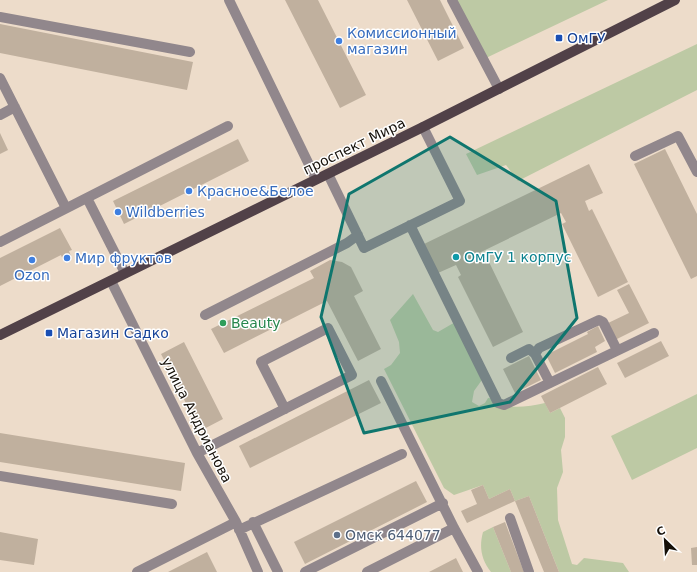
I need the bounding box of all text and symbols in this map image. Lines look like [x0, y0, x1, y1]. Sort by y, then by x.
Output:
place label: Комиссионный магазин [347, 25, 457, 57]
place label: ОмГУ [567, 30, 606, 46]
marker: ОмГУ [554, 33, 564, 43]
marker: Комиссионный магазин [334, 36, 344, 46]
street label: проспект Мира [300, 114, 408, 178]
place label: Красное&Белое [197, 183, 314, 199]
marker: Красное&Белое [184, 186, 194, 196]
place label: Wildberries [126, 204, 205, 220]
marker: Wildberries [113, 207, 123, 217]
place label: ОмГУ 1 корпус [464, 249, 572, 265]
place label: Мир фруктов [75, 250, 172, 266]
marker: ОмГУ 1 корпус [451, 252, 461, 262]
marker: Мир фруктов [62, 253, 72, 263]
marker: Ozon [27, 255, 37, 265]
place label: Ozon [14, 267, 50, 283]
place label: Beauty [231, 315, 280, 331]
marker: Beauty [218, 318, 228, 328]
place label: Магазин Садко [57, 325, 169, 341]
marker: Магазин Садко [44, 328, 54, 338]
street label: улица Андрианова [158, 355, 236, 485]
north arrow [645, 520, 685, 560]
text: С [655, 524, 667, 539]
place label: Омск 644077 [345, 527, 441, 543]
marker: Омск 644077 [332, 530, 342, 540]

